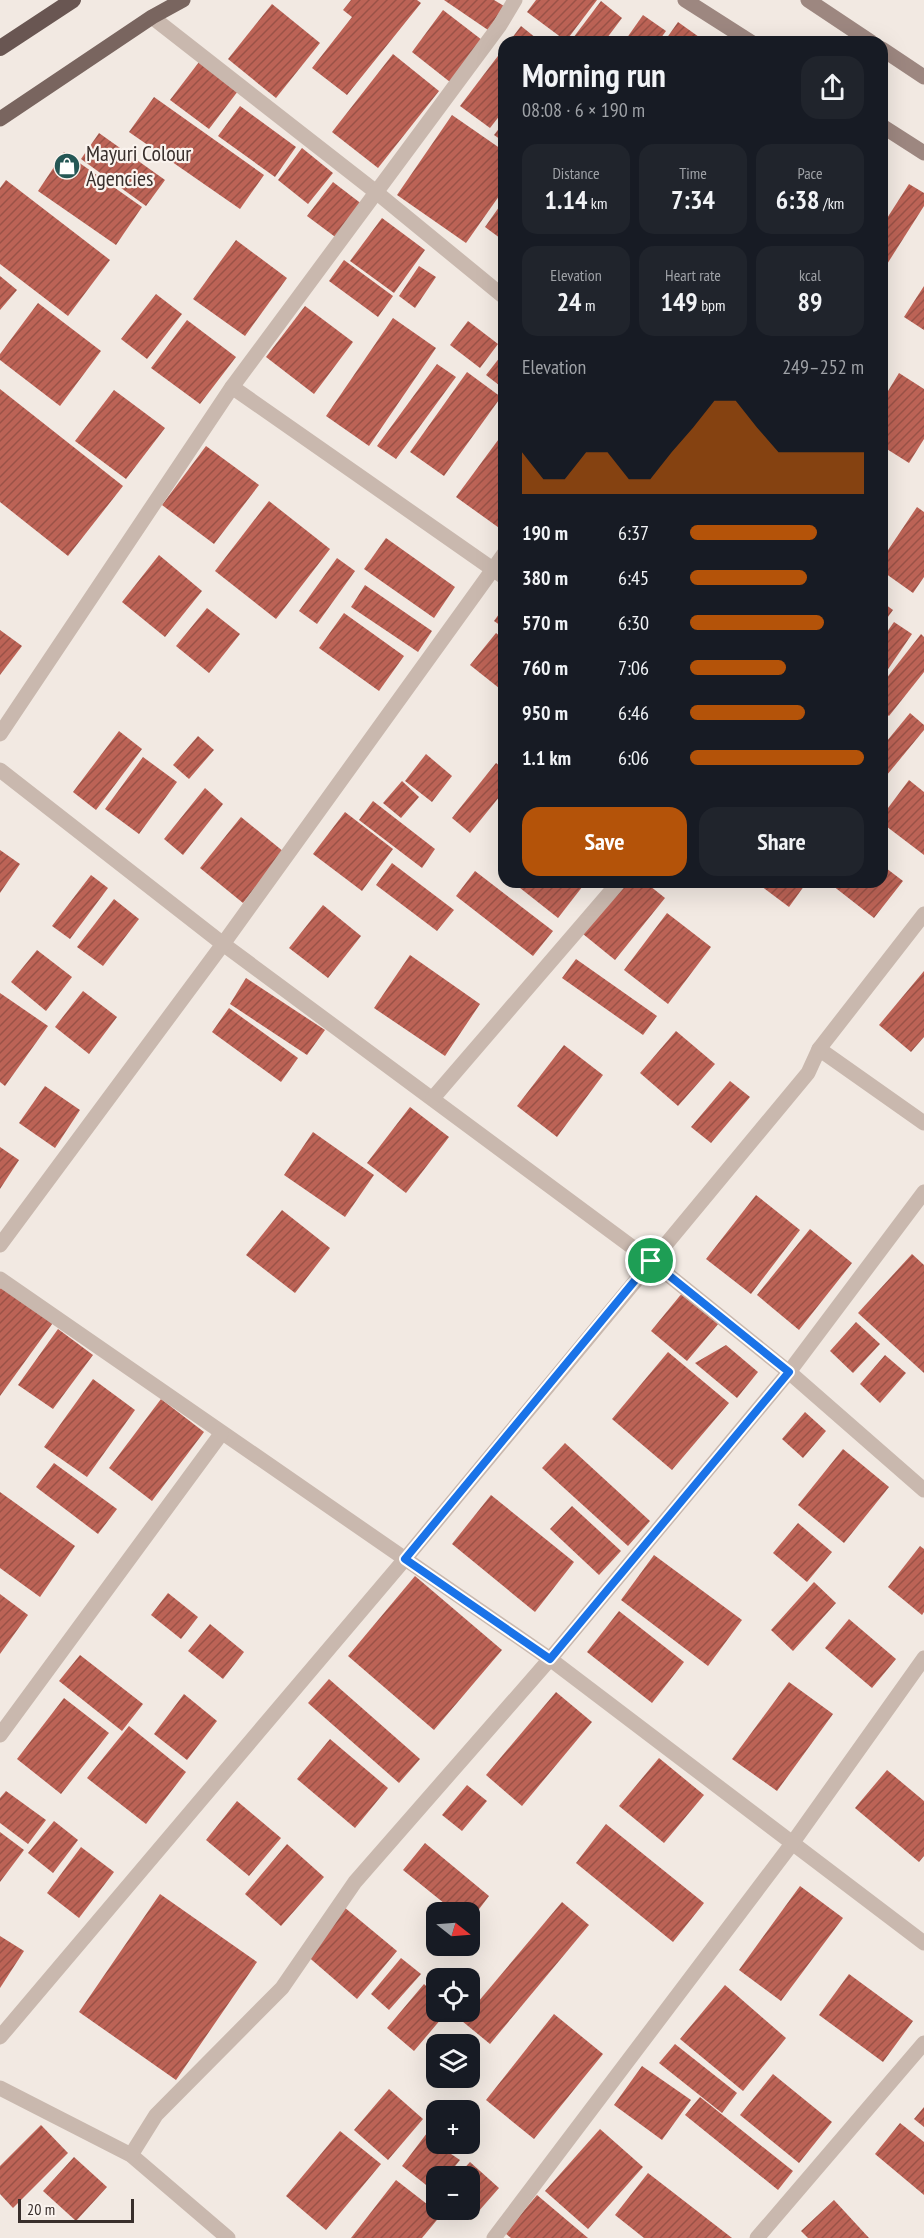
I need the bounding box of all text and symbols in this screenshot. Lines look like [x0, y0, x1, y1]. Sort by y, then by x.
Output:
text: Morning run [522, 53, 666, 96]
button: share [801, 56, 864, 119]
text: 08:08 · 6 × 190 m [522, 97, 645, 123]
place label: Mayuri Colour Agencies [86, 139, 191, 192]
shop icon: Mayuri Colour Agencies [52, 151, 82, 181]
text: Distance [552, 163, 600, 183]
text: Time [679, 163, 707, 183]
text: Pace [797, 163, 823, 183]
text: 1.14 [545, 183, 587, 216]
text: 7:34 [671, 183, 715, 216]
text: 6:38 [776, 183, 820, 216]
text: km [587, 193, 607, 213]
text: /km [820, 193, 844, 213]
text: Elevation [550, 265, 602, 285]
text: Heart rate [665, 265, 721, 285]
text: kcal [799, 265, 821, 285]
text: 24 [557, 285, 582, 318]
text: 149 [660, 285, 698, 318]
text: 89 [798, 285, 822, 318]
text: m [582, 295, 595, 315]
text: bpm [698, 295, 726, 315]
text: Elevation [522, 354, 586, 380]
text: 249–252 m [782, 354, 864, 380]
text: 190 m [522, 520, 568, 546]
text: 6:37 [618, 520, 649, 546]
text: 380 m [522, 565, 568, 591]
text: 6:45 [618, 565, 649, 591]
text: 570 m [522, 610, 568, 636]
text: 6:30 [618, 610, 649, 636]
text: 760 m [522, 655, 568, 681]
text: 7:06 [618, 655, 649, 681]
text: 950 m [522, 700, 568, 726]
text: 6:46 [618, 700, 649, 726]
text: 1.1 km [522, 745, 571, 771]
text: 6:06 [618, 745, 649, 771]
button: Save [522, 807, 687, 876]
button: Share [699, 807, 864, 876]
pin [625, 1235, 676, 1286]
icon: arrive [634, 1244, 667, 1277]
north arrow [426, 1902, 480, 1956]
map controls [426, 1902, 480, 2220]
button: locate [426, 1968, 480, 2022]
button: layers [426, 2034, 480, 2088]
button: + [426, 2100, 480, 2154]
button: − [426, 2166, 480, 2220]
scale bar [18, 2196, 134, 2224]
text: 20 m [27, 2199, 55, 2219]

